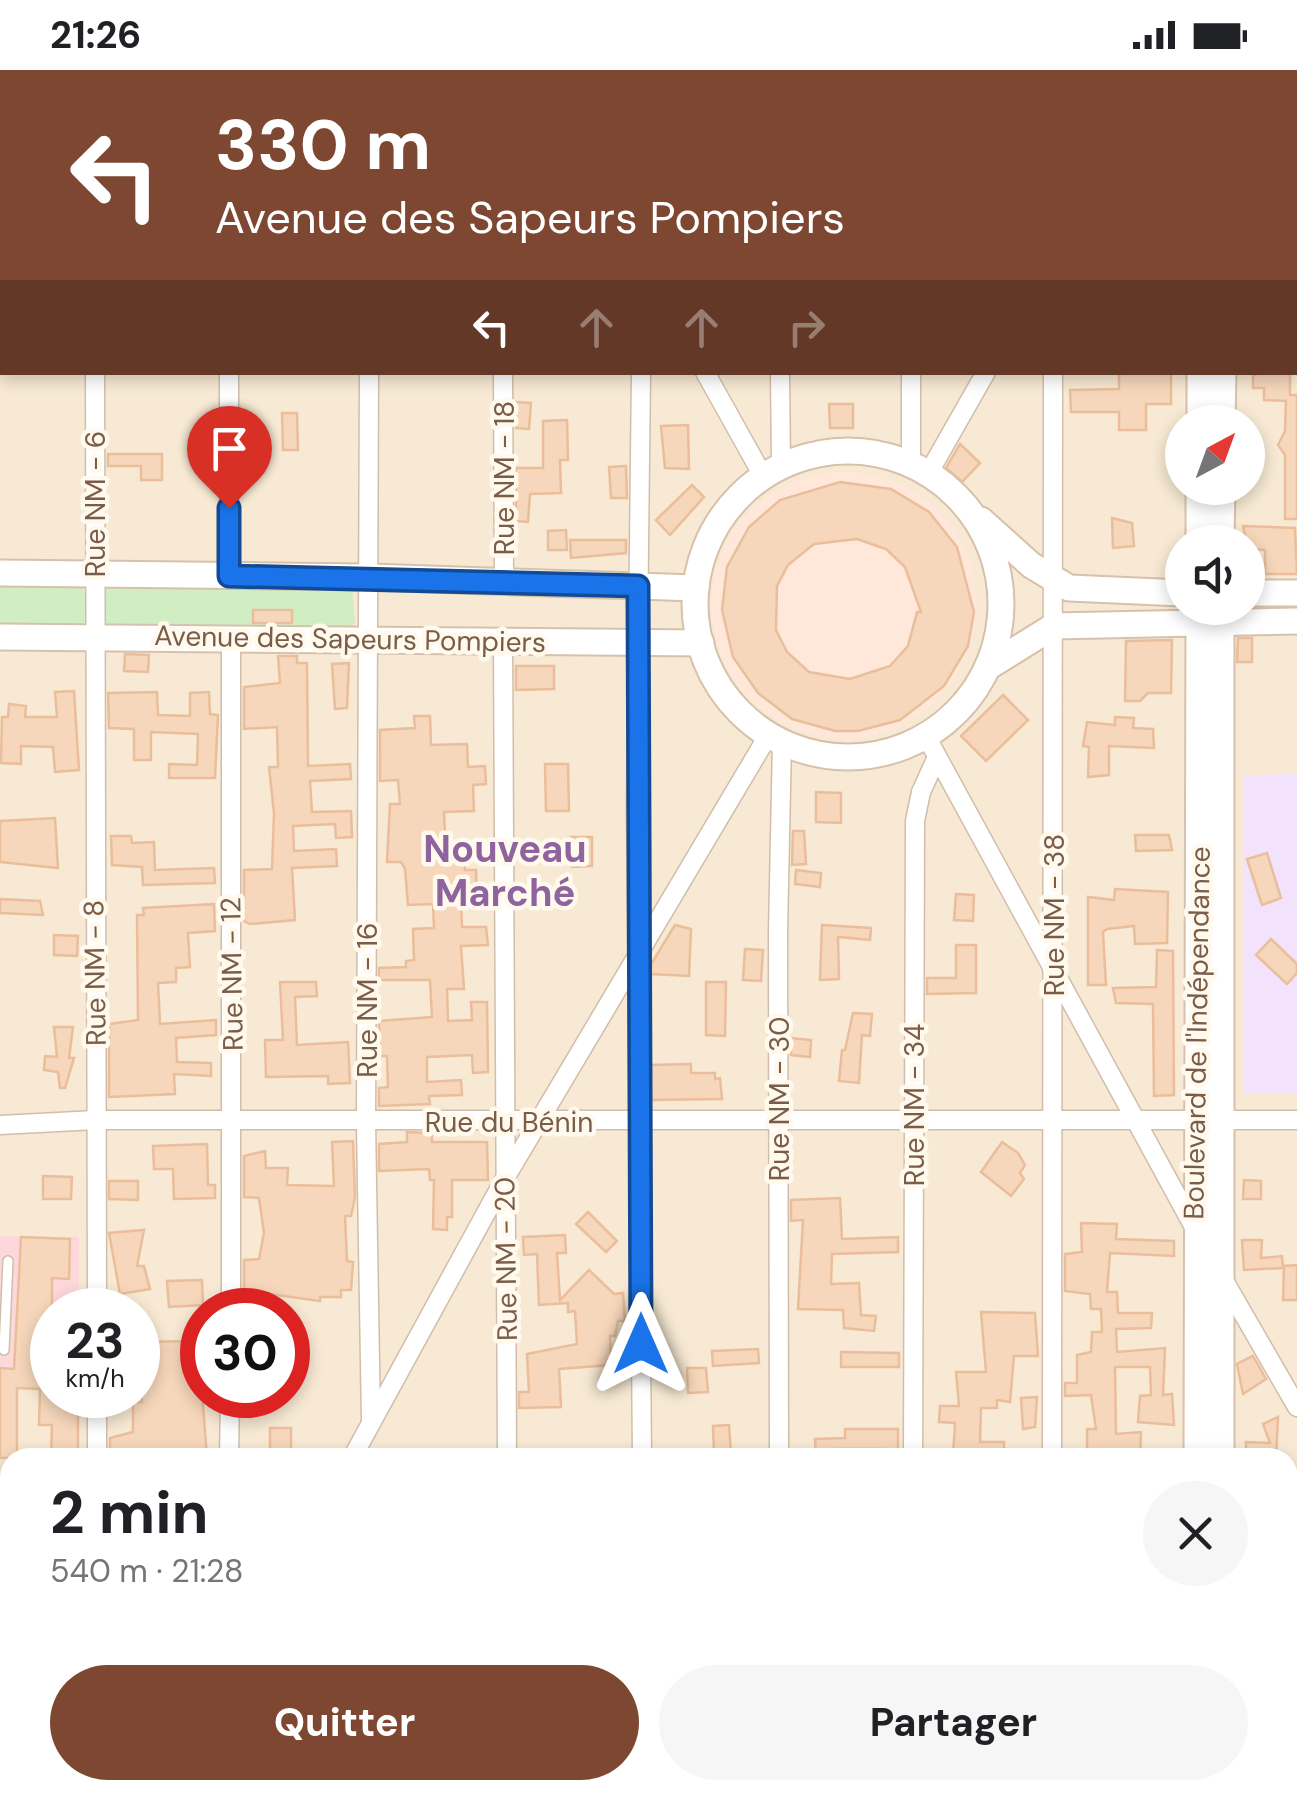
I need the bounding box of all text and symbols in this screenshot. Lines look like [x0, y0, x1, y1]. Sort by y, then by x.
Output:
text: 21:26 [50, 10, 141, 60]
text: 330 m [215, 100, 431, 191]
icon: left [50, 110, 180, 240]
text: Avenue des Sapeurs Pompiers [215, 188, 845, 247]
icon: left [464, 300, 519, 355]
icon: ahead [569, 300, 624, 355]
icon: ahead [674, 300, 729, 355]
icon: right [779, 300, 834, 355]
street label: Rue NM - 18 [486, 401, 523, 555]
north arrow [1165, 405, 1265, 505]
map controls [1165, 405, 1265, 625]
pin [187, 406, 272, 509]
icon: arrive [202, 421, 257, 476]
street label: Rue NM - 6 [77, 431, 114, 577]
button: sound [1165, 525, 1265, 625]
street label: Avenue des Sapeurs Pompiers [154, 617, 546, 661]
district label: Nouveau Marché [423, 824, 587, 918]
street label: Rue NM - 38 [1036, 834, 1073, 996]
street label: Boulevard de l'Indépendance [1175, 846, 1219, 1220]
street label: Rue NM - 12 [212, 897, 252, 1051]
street label: Rue NM - 8 [75, 900, 115, 1046]
street label: Rue NM - 16 [349, 922, 386, 1078]
street label: Rue NM - 30 [761, 1017, 798, 1181]
street label: Rue NM - 34 [896, 1024, 933, 1186]
street label: Rue du Bénin [425, 1104, 593, 1141]
street label: Rue NM - 20 [486, 1177, 526, 1341]
speed limit sign: 30 [180, 1288, 310, 1418]
position arrow [589, 1292, 693, 1396]
text: 23 [66, 1308, 125, 1374]
text: km/h [65, 1362, 125, 1395]
text: 2 min [50, 1473, 209, 1552]
button: close [1143, 1481, 1248, 1586]
text: 540 m · 21:28 [50, 1550, 243, 1592]
button: Quitter [50, 1665, 639, 1780]
button: Partager [659, 1665, 1248, 1780]

